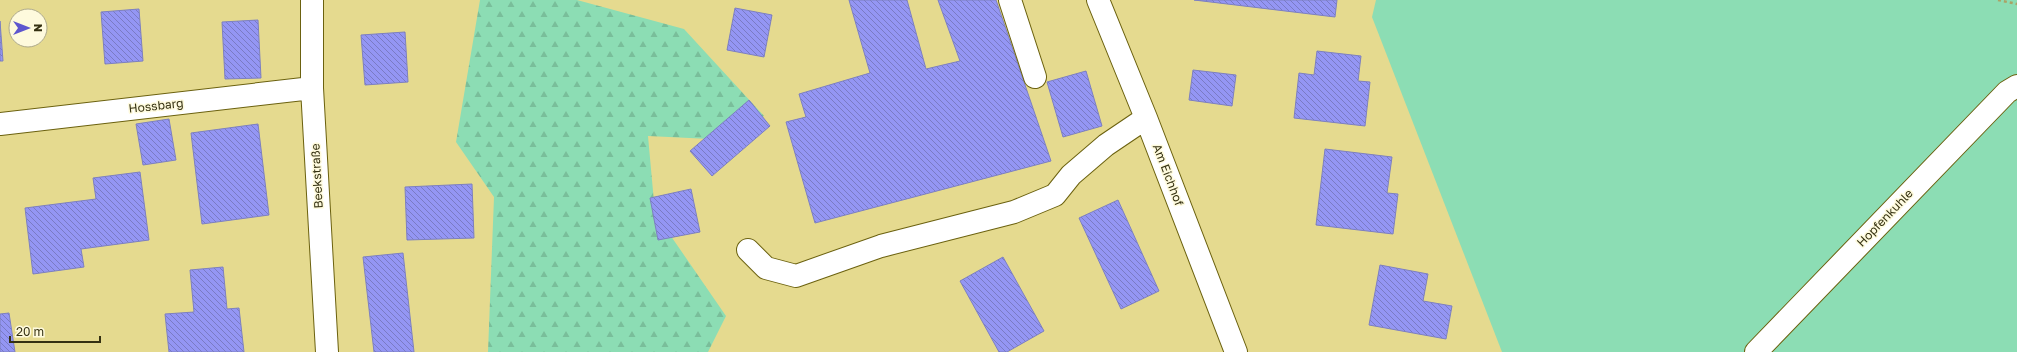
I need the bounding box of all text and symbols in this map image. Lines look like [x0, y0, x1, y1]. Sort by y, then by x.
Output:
north arrow [8, 8, 48, 48]
text: N [32, 24, 45, 32]
street label: Hossbarg [128, 95, 184, 116]
street label: Am Eichhof [1150, 142, 1187, 208]
street label: Beekstraße [307, 143, 326, 209]
street label: Hopfenkuhle [1853, 186, 1916, 250]
scale bar [10, 318, 100, 344]
text: 20 m [16, 324, 44, 339]

